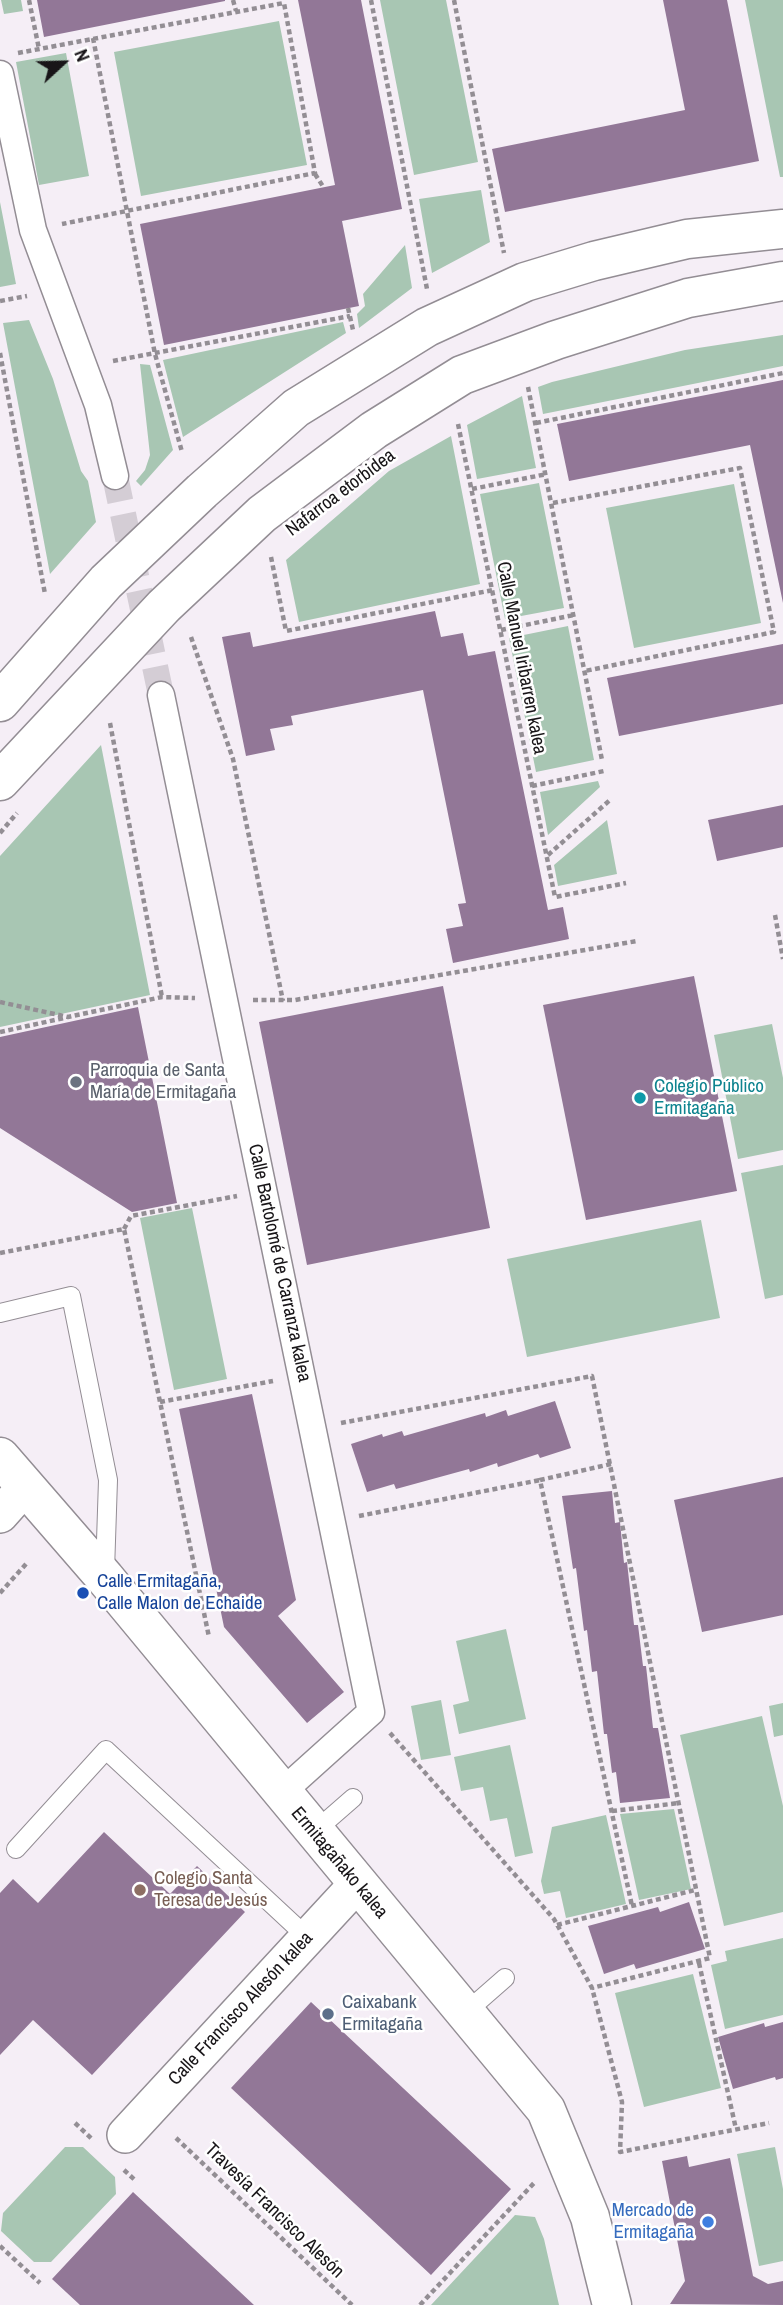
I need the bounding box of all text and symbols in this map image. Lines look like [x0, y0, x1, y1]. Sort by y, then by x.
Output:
north arrow [28, 28, 98, 98]
text: N [68, 45, 97, 65]
street label: Nafarroa etorbidea [282, 445, 400, 541]
street label: Calle Manuel Iribarren kalea [491, 560, 551, 756]
place label: Parroquia de Santa María de Ermitagaña [90, 1060, 236, 1104]
marker: Parroquia de Santa María de Ermitagaña [68, 1074, 84, 1090]
place label: Colegio Público Ermitagaña [654, 1076, 764, 1120]
marker: Colegio Público Ermitagaña [632, 1090, 648, 1106]
street label: Calle Bartolomé de Carranza kalea [243, 1142, 315, 1384]
place label: Calle Ermitagaña, Calle Malon de Echaide [97, 1571, 262, 1615]
marker: Calle Ermitagaña, Calle Malon de Echaide [75, 1585, 91, 1601]
street label: Ermitagañako kalea [286, 1803, 392, 1923]
place label: Colegio Santa Teresa de Jesús [154, 1868, 267, 1912]
marker: Colegio Santa Teresa de Jesús [132, 1882, 148, 1898]
street label: Calle Francisco Alesón kalea [164, 1927, 318, 2091]
place label: Caixabank Ermitagaña [342, 1992, 423, 2036]
marker: Caixabank Ermitagaña [320, 2006, 336, 2022]
street label: Travesía Francisco Alesón [200, 2139, 348, 2283]
place label: Mercado de Ermitagaña [612, 2200, 694, 2244]
marker: Mercado de Ermitagaña [700, 2214, 716, 2230]

